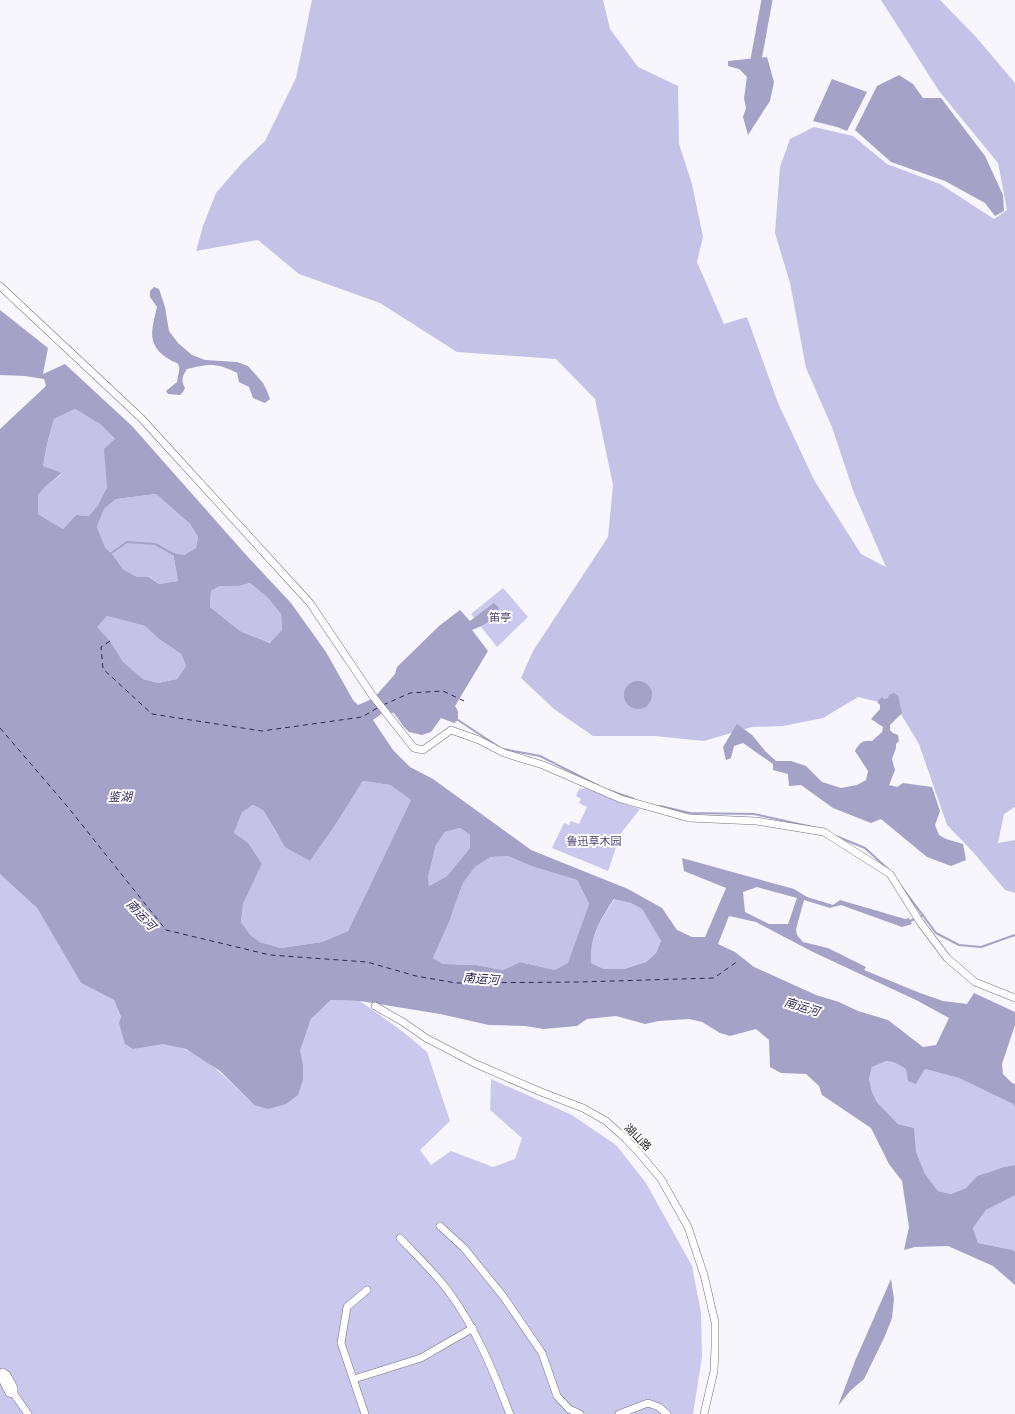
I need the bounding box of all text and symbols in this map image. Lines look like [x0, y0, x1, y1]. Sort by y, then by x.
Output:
park label: 笛亭 [489, 610, 511, 624]
water label: 鉴湖 [108, 789, 134, 804]
park label: 鲁迅草木园 [567, 834, 622, 848]
water label: 南运河 [124, 896, 160, 934]
water label: 南运河 [462, 969, 502, 988]
water label: 南运河 [783, 994, 823, 1020]
street label: 湖山路 [621, 1120, 655, 1154]

